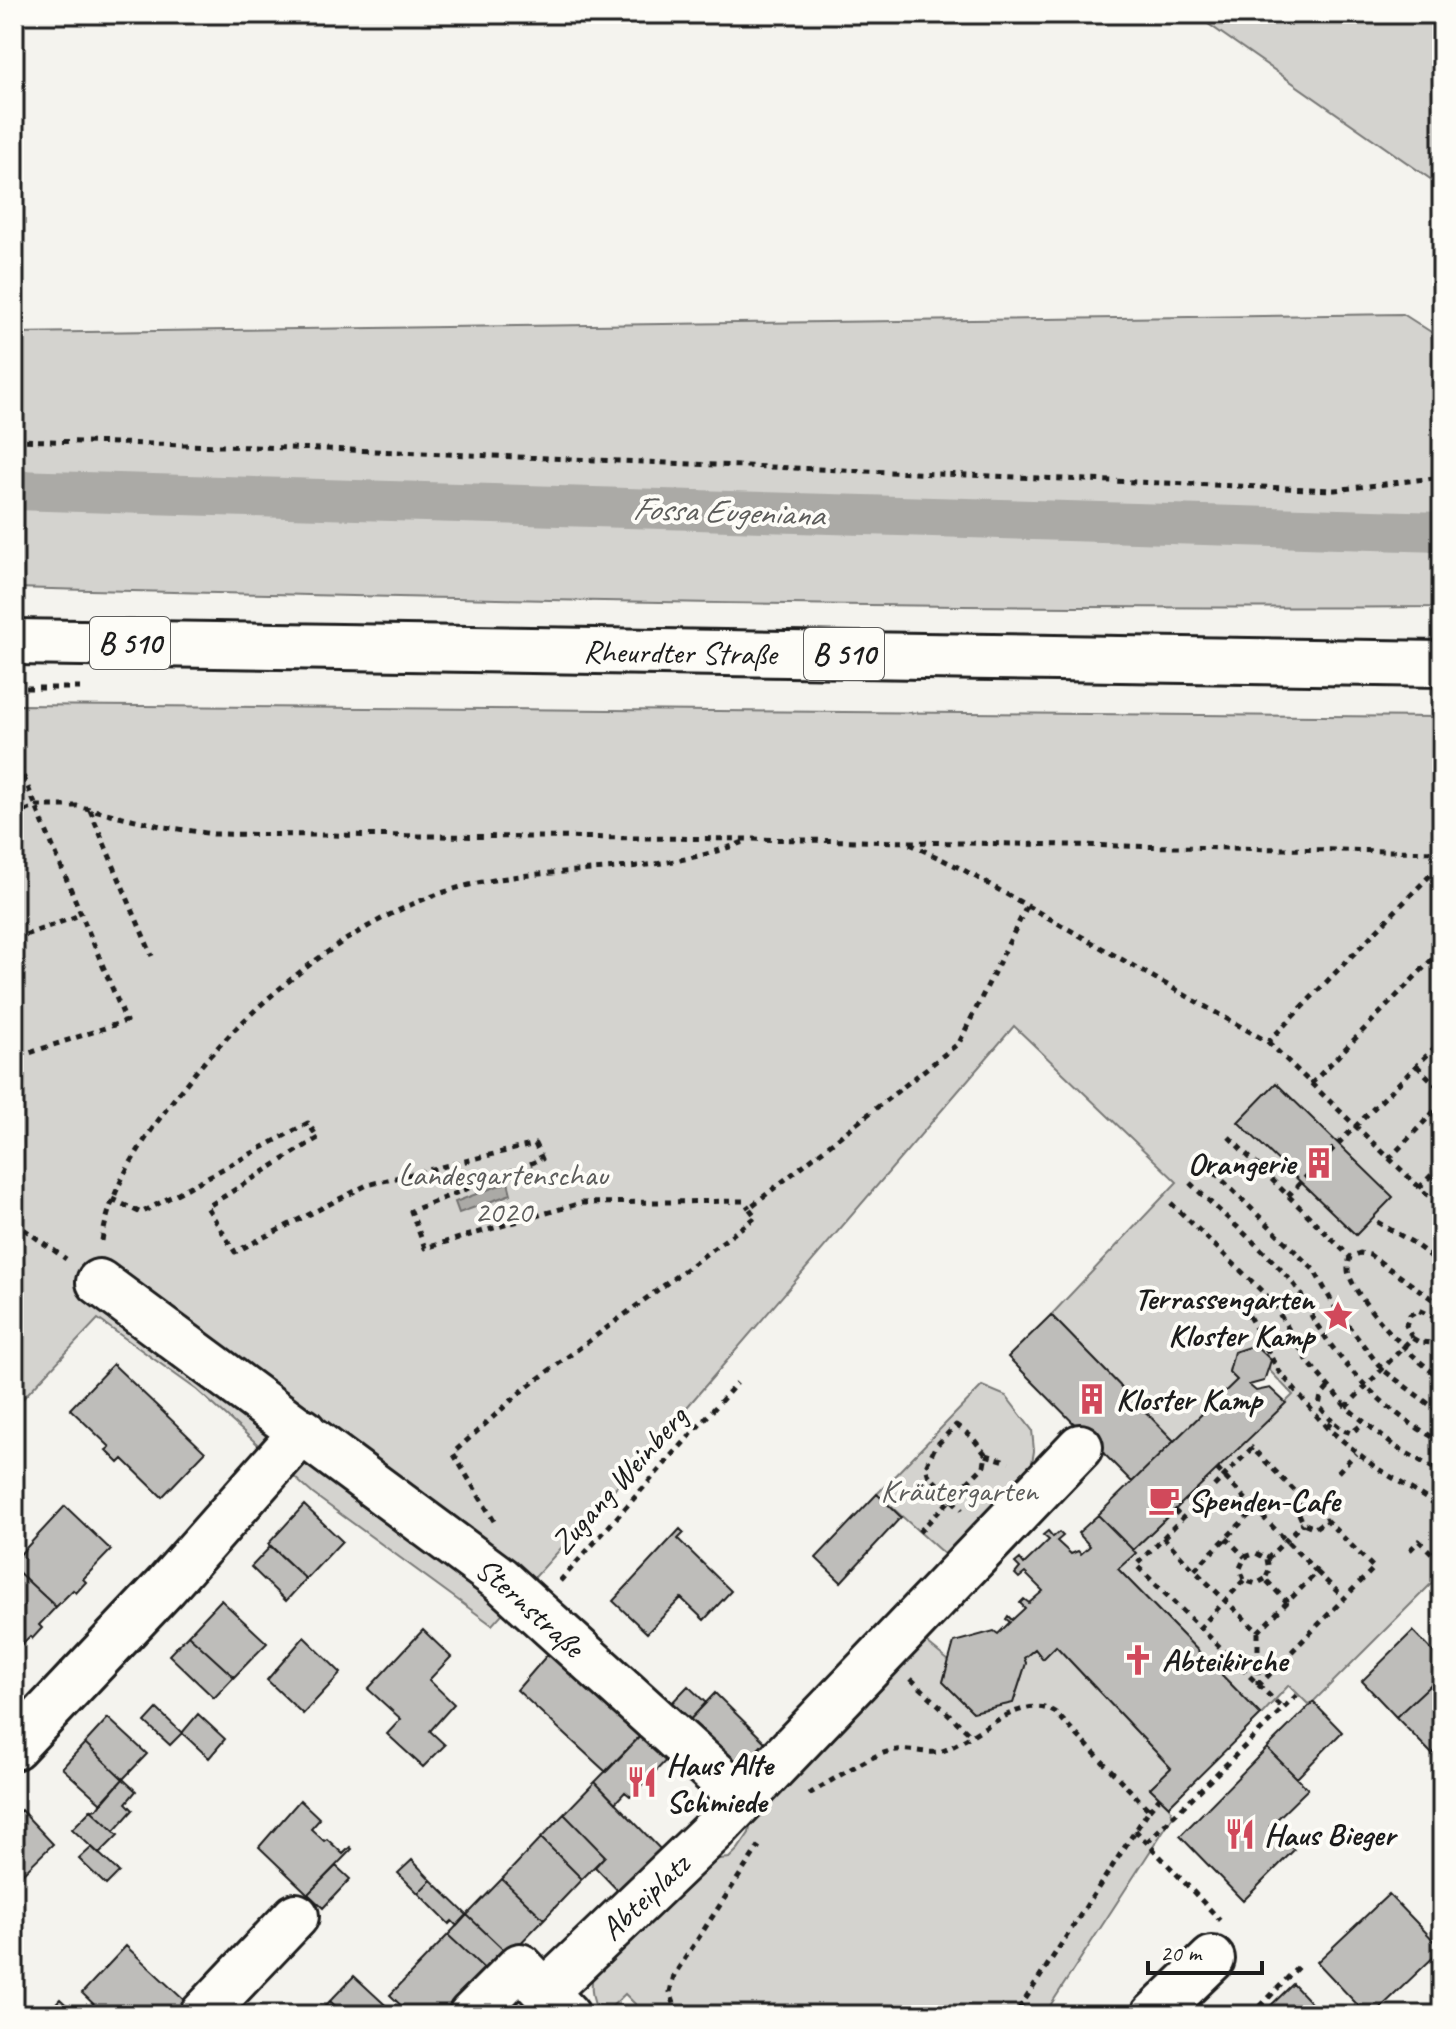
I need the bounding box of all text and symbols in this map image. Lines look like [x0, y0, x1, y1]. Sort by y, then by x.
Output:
water label: Fossa Eugeniana [632, 486, 827, 536]
road number: B 510 [90, 617, 170, 669]
road number: B 510 [804, 628, 884, 680]
street label: Rheurdter Straße [583, 630, 779, 674]
place label: Orangerie [1188, 1143, 1298, 1184]
building icon: Orangerie [1302, 1146, 1336, 1180]
park label: Landesgartenschau 2020 [398, 1154, 610, 1232]
place label: Terrassengarten Kloster Kamp [1134, 1278, 1317, 1356]
place icon: Terrassengarten Kloster Kamp [1321, 1299, 1355, 1333]
place label: Kloster Kamp [1116, 1379, 1265, 1420]
building icon: Kloster Kamp [1075, 1382, 1109, 1416]
street label: Zugang Weinberg [541, 1396, 698, 1563]
park label: Kräutergarten [880, 1470, 1039, 1511]
place label: Spenden-Cafe [1188, 1480, 1342, 1521]
cafe icon: Spenden-Cafe [1147, 1483, 1181, 1517]
street label: Sternstraße [468, 1548, 595, 1668]
place label: Abteikirche [1162, 1640, 1290, 1681]
church icon: Abteikirche [1121, 1643, 1155, 1677]
place label: Haus Alte Schmiede [666, 1744, 775, 1822]
restaurant icon: Haus Alte Schmiede [625, 1765, 659, 1799]
place label: Haus Bieger [1264, 1814, 1398, 1855]
restaurant icon: Haus Bieger [1223, 1817, 1257, 1851]
street label: Abteiplatz [591, 1843, 699, 1949]
scale bar [1148, 1925, 1262, 1975]
text: 20 m [1160, 1938, 1203, 1968]

